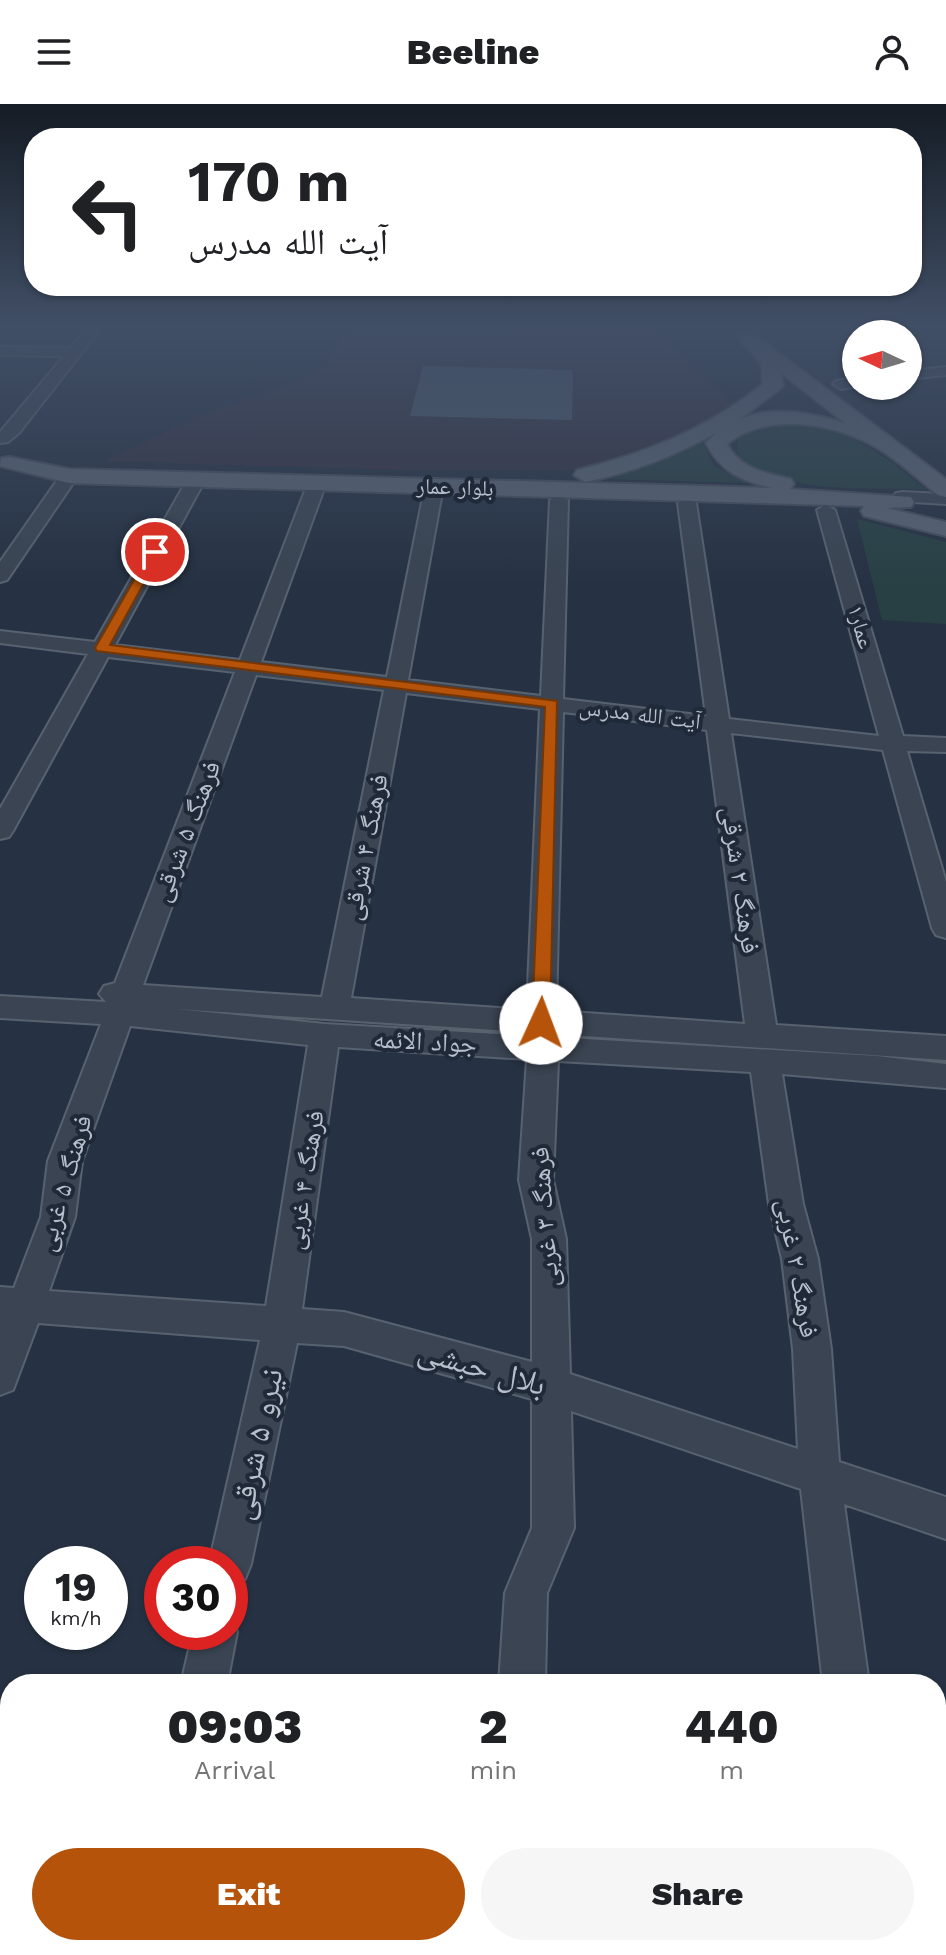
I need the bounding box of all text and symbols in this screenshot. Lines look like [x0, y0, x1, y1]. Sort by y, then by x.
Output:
icon: menu [32, 30, 76, 74]
icon: person [870, 30, 914, 74]
text: Beeline [407, 31, 539, 73]
text: 170 m [188, 149, 350, 215]
icon: left [56, 160, 160, 264]
text: آیت الله مدرس [188, 221, 388, 263]
north arrow [842, 320, 922, 400]
map controls [842, 320, 922, 400]
street label: بلوار عمار [415, 473, 494, 501]
pin [121, 518, 189, 586]
icon: arrive [133, 530, 177, 574]
street label: عمار۱ [843, 602, 879, 652]
street label: آیت الله مدرس [578, 694, 703, 735]
street label: فرهنگ ۵ شرقی [145, 756, 227, 906]
street label: فرهنگ ۴ شرقی [336, 771, 395, 923]
street label: فرهنگ ۲ شرقی [715, 805, 766, 956]
position arrow [499, 981, 583, 1065]
street label: جواد الائمه [372, 1023, 478, 1059]
street label: فرهنگ ۴ غربی [278, 1108, 331, 1252]
street label: فرهنگ ۵ غربی [30, 1111, 99, 1255]
street label: فرهنگ ۳ غربی [524, 1146, 565, 1288]
street label: فرهنگ ۲ غربی [770, 1196, 825, 1340]
street label: بلال حبشی [413, 1331, 550, 1404]
street label: نیرو ۵ شرقی [221, 1365, 292, 1523]
speed limit sign: 30 [144, 1546, 248, 1650]
text: 19 [55, 1564, 97, 1611]
text: km/h [50, 1606, 102, 1630]
text: 09:03 [167, 1698, 302, 1755]
text: 2 [479, 1698, 508, 1755]
text: 440 [684, 1698, 779, 1755]
text: Arrival [194, 1755, 275, 1785]
text: min [469, 1755, 517, 1785]
text: m [719, 1755, 744, 1785]
button: Exit [32, 1848, 465, 1940]
button: Share [481, 1848, 914, 1940]

